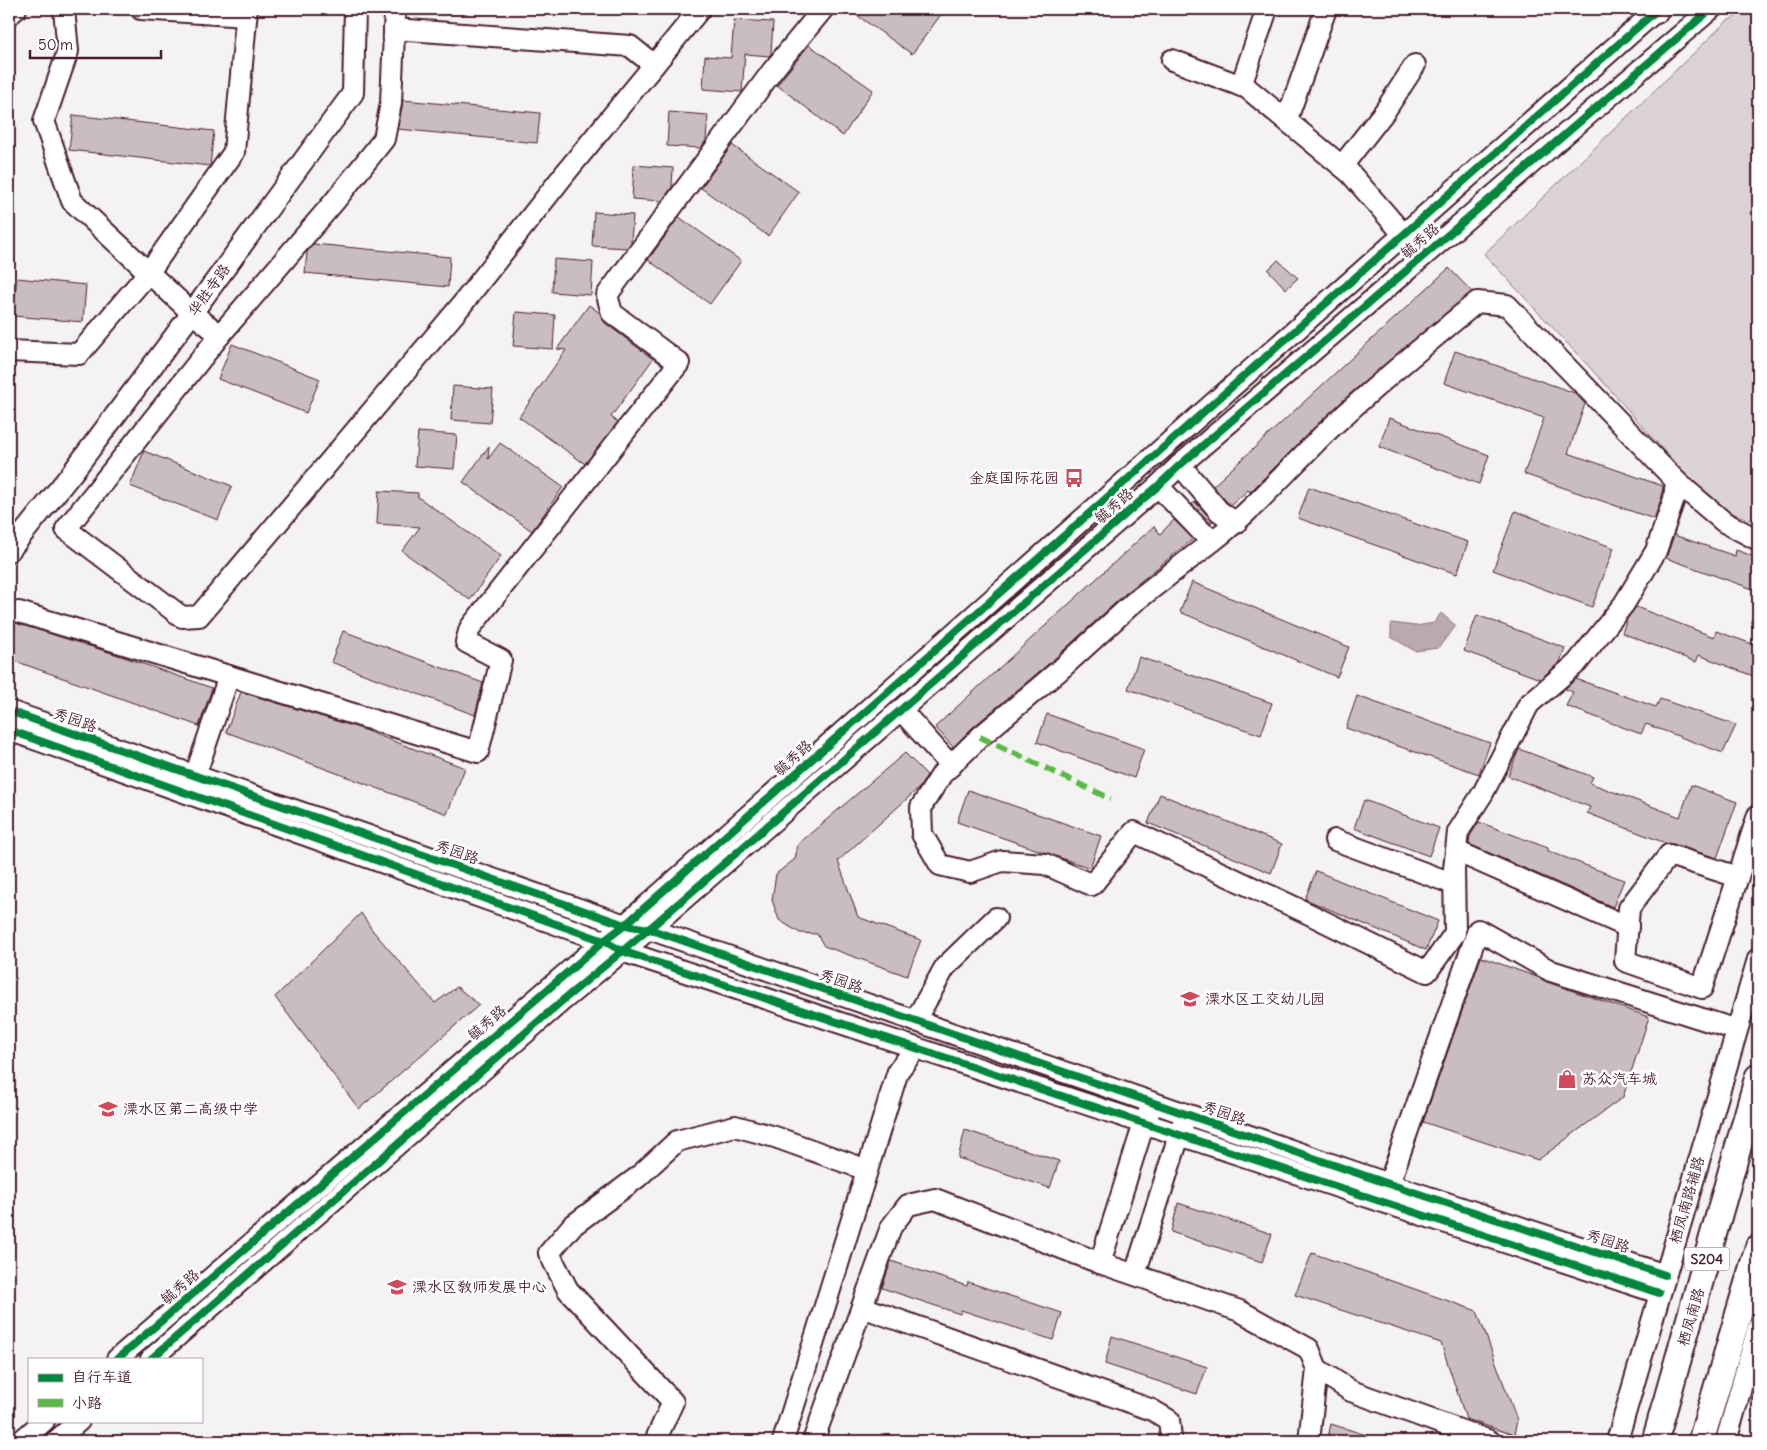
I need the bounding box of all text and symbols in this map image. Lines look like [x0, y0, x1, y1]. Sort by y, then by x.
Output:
scale bar [30, 28, 161, 60]
text: 50 m [38, 35, 73, 54]
street label: 毓秀路 [1396, 219, 1443, 263]
street label: 华胜寺路 [183, 260, 234, 320]
bus stop icon: 金庭国际花园 [1063, 467, 1085, 489]
place label: 金庭国际花园 [969, 468, 1059, 487]
street label: 毓秀路 [1090, 484, 1137, 528]
street label: 秀园路 [51, 703, 100, 736]
street label: 毓秀路 [770, 736, 816, 780]
street label: 秀园路 [433, 835, 482, 868]
street label: 秀园路 [817, 964, 866, 997]
school or university icon: 溧水区工交幼儿园 [1179, 988, 1201, 1010]
place label: 溧水区工交幼儿园 [1205, 989, 1325, 1008]
street label: 毓秀路 [463, 1001, 510, 1045]
shop icon: 苏众汽车城 [1556, 1068, 1578, 1090]
place label: 苏众汽车城 [1582, 1069, 1657, 1088]
street label: 秀园路 [1200, 1096, 1249, 1129]
school or university icon: 溧水区第二高级中学 [97, 1098, 119, 1120]
place label: 溧水区第二高级中学 [123, 1099, 258, 1118]
street label: 栖凤南路辅路 [1665, 1154, 1708, 1246]
street label: 秀园路 [1584, 1225, 1632, 1257]
road number: S204 [1684, 1248, 1730, 1270]
street label: 毓秀路 [156, 1265, 203, 1309]
school or university icon: 溧水区教师发展中心 [386, 1276, 408, 1298]
place label: 溧水区教师发展中心 [412, 1277, 547, 1296]
street label: 栖凤南路 [1673, 1285, 1708, 1348]
legend [28, 1358, 202, 1422]
text: 自行车道 [72, 1367, 132, 1386]
text: 小路 [72, 1393, 102, 1412]

